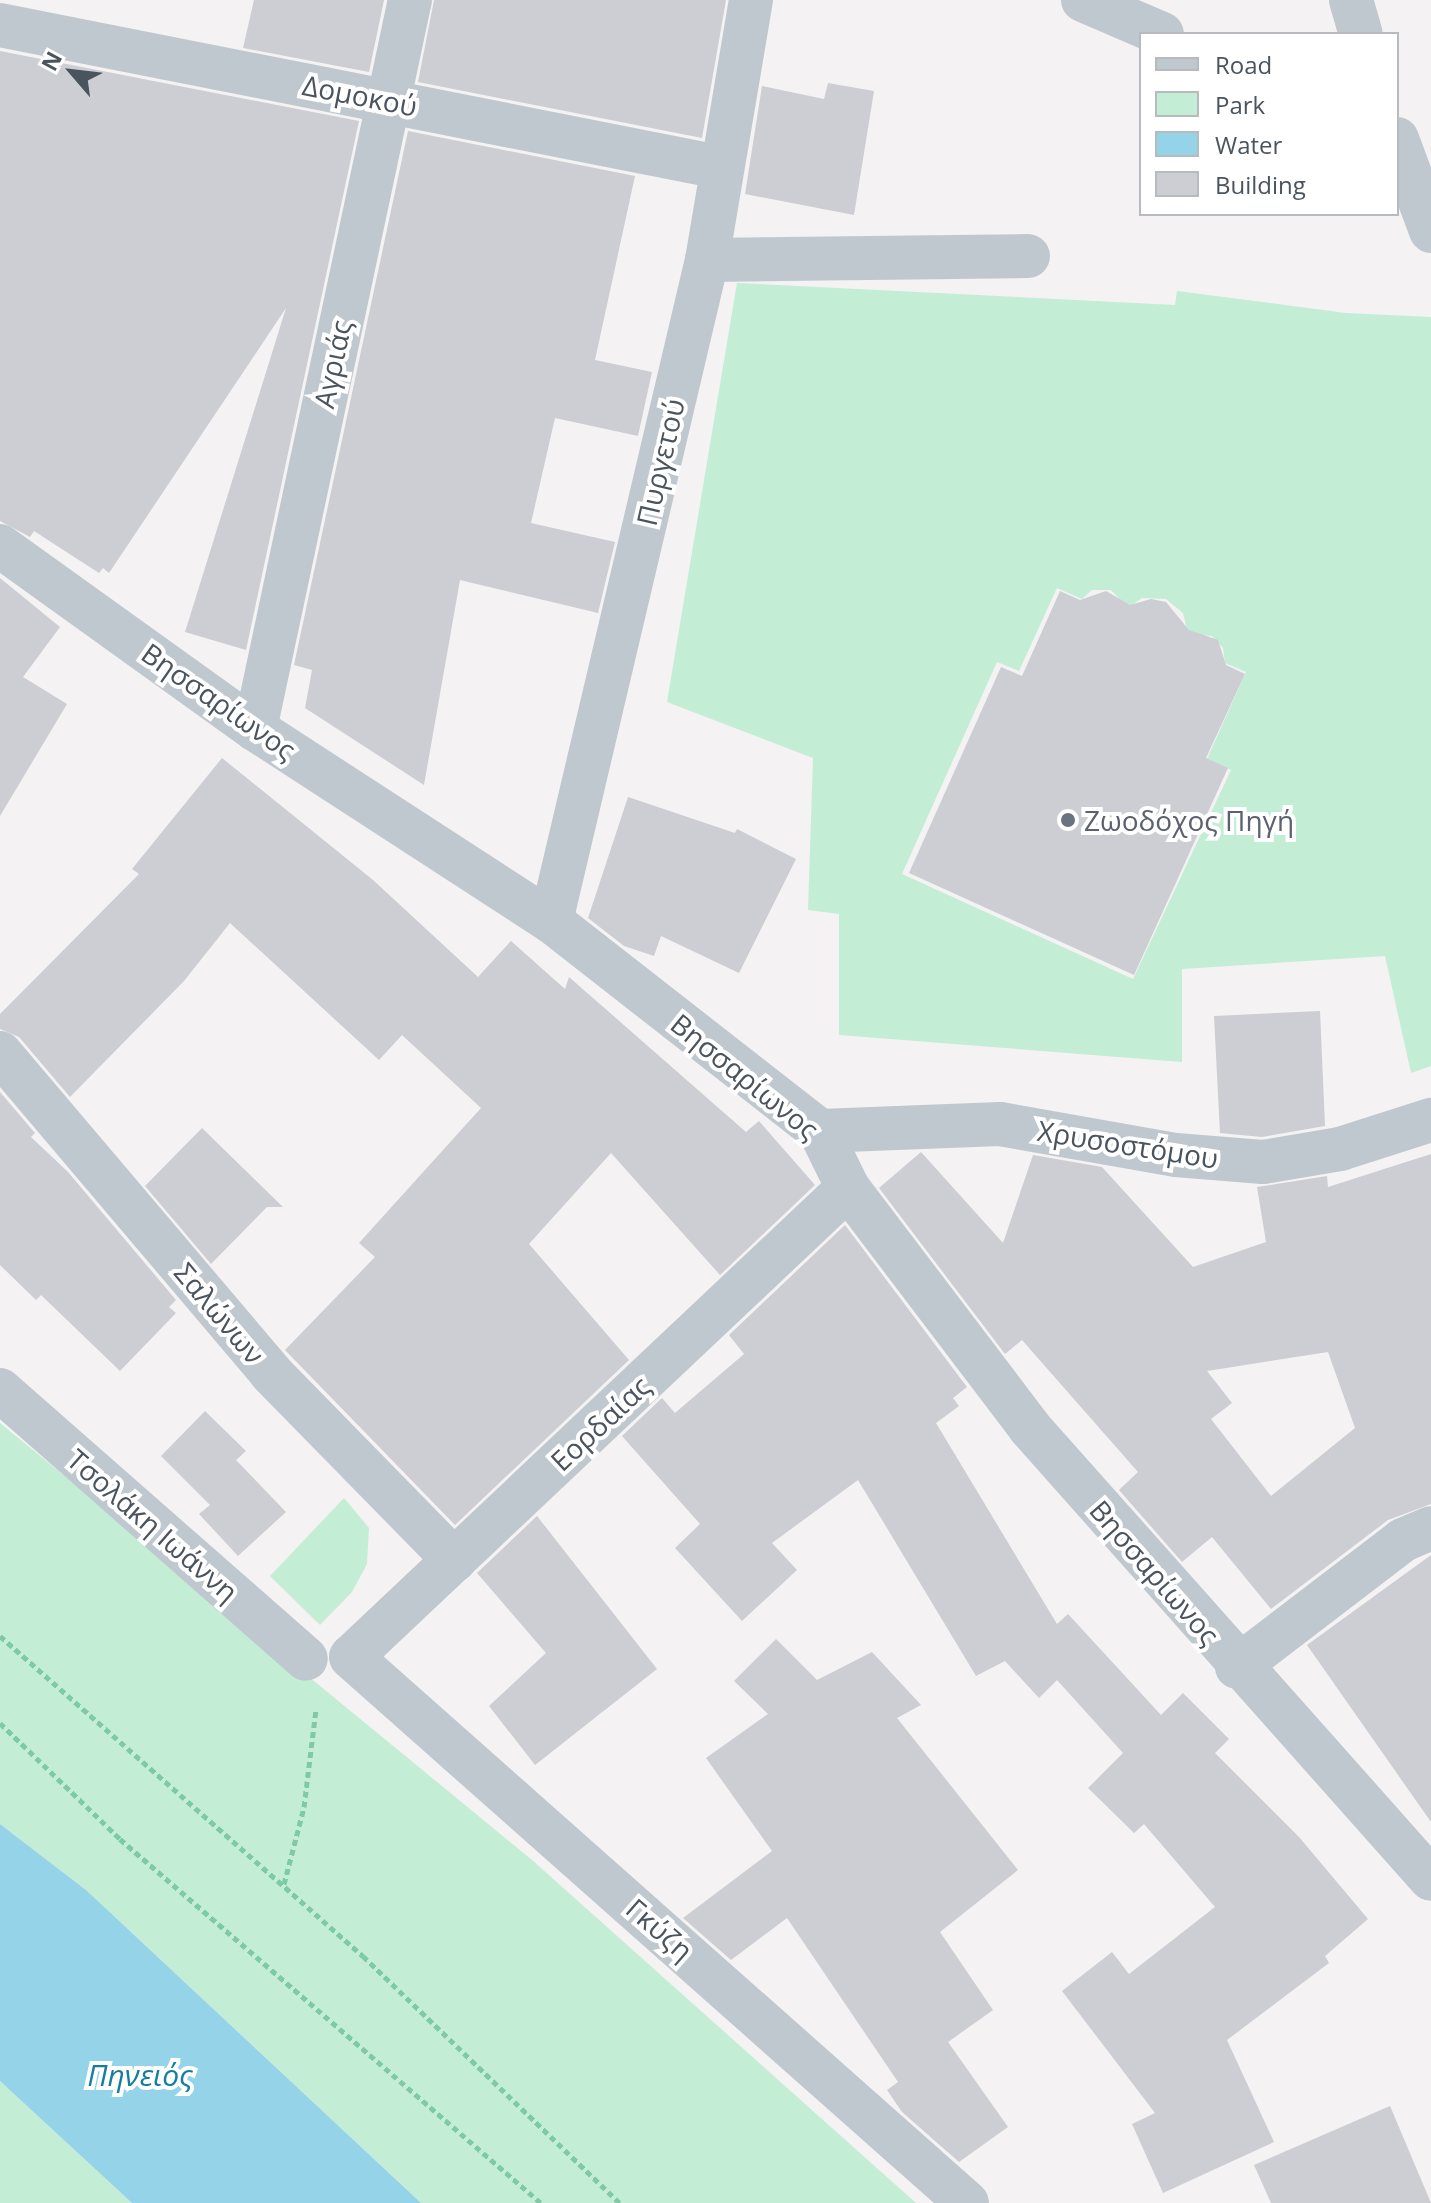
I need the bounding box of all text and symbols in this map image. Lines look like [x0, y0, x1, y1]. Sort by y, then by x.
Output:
north arrow [32, 32, 112, 112]
legend [1139, 32, 1399, 216]
text: N [33, 46, 68, 76]
text: Road [1215, 48, 1272, 81]
street label: Δομοκού [300, 67, 420, 123]
text: Park [1215, 88, 1265, 121]
text: Water [1215, 128, 1282, 161]
text: Building [1215, 168, 1306, 201]
street label: Αγριάς [306, 317, 358, 411]
street label: Πυργετού [629, 395, 691, 529]
street label: Βησσαρίωνος [136, 636, 302, 766]
place label: Ζωοδόχος Πηγή [1084, 803, 1294, 837]
marker: Ζωοδόχος Πηγή [1059, 811, 1077, 829]
street label: Βησσαρίωνος [664, 1006, 826, 1146]
street label: Χρυσοστόμου [1035, 1113, 1221, 1175]
street label: Σαλώνων [168, 1256, 272, 1370]
street label: Εορδαίας [543, 1369, 657, 1477]
street label: Τσολάκη Ιωάννη [61, 1442, 245, 1608]
street label: Βησσαρίωνος [1083, 1493, 1227, 1651]
street label: Γκύζη [620, 1891, 700, 1967]
water label: Πηνειός [87, 2057, 193, 2093]

